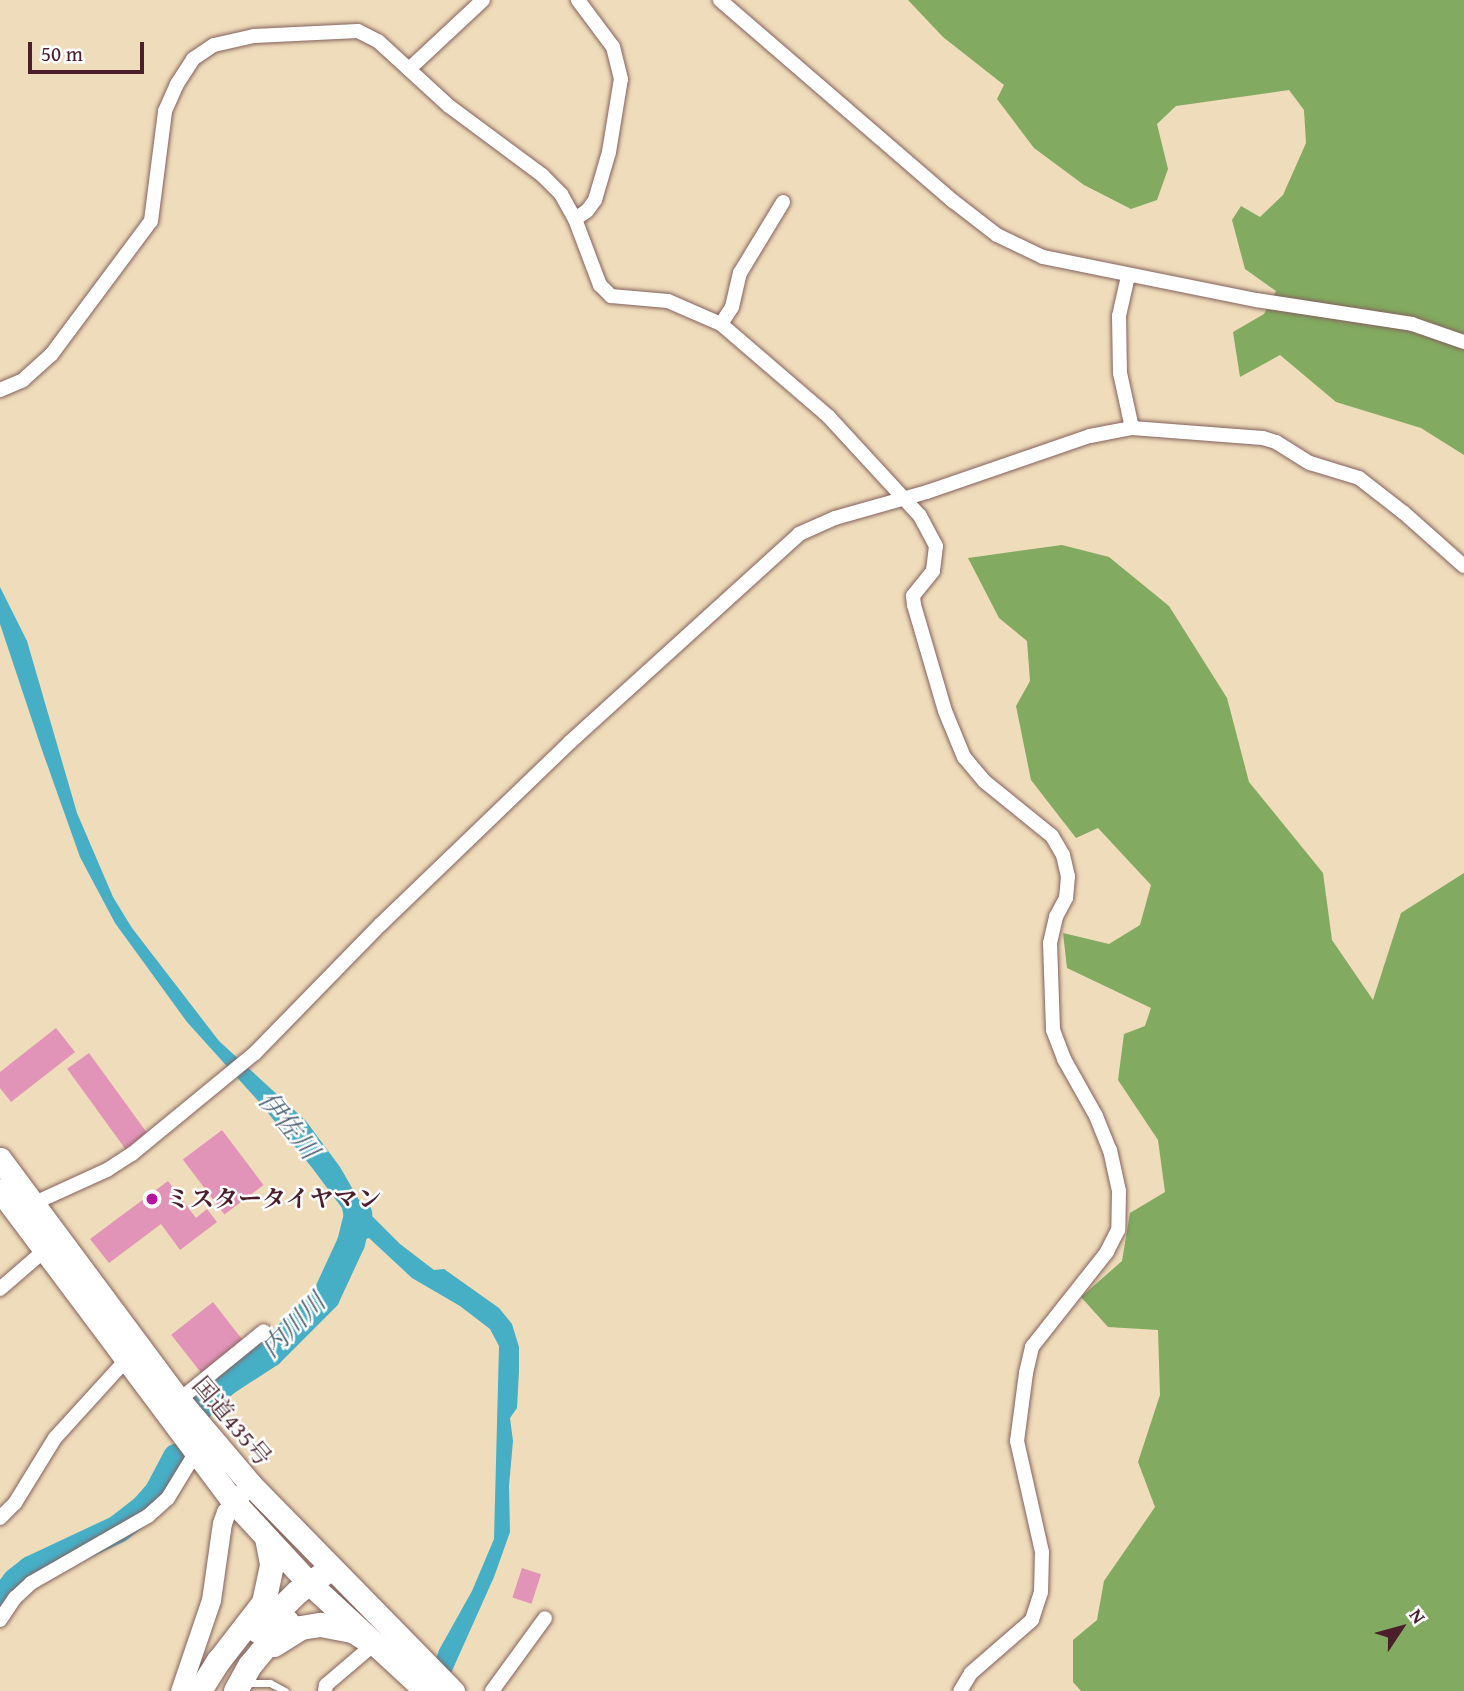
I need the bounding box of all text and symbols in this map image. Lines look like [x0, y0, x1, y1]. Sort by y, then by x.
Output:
scale bar [32, 28, 147, 72]
text: 50 m [41, 38, 83, 69]
water label: 伊佐川 [252, 1085, 326, 1165]
place label: ミスタータイヤマン [166, 1185, 382, 1213]
marker: ミスタータイヤマン [144, 1191, 160, 1207]
water label: 内川川 [254, 1286, 332, 1364]
street label: 国道435号 [187, 1371, 277, 1471]
north arrow [1366, 1593, 1436, 1663]
text: N [1403, 1602, 1433, 1629]

